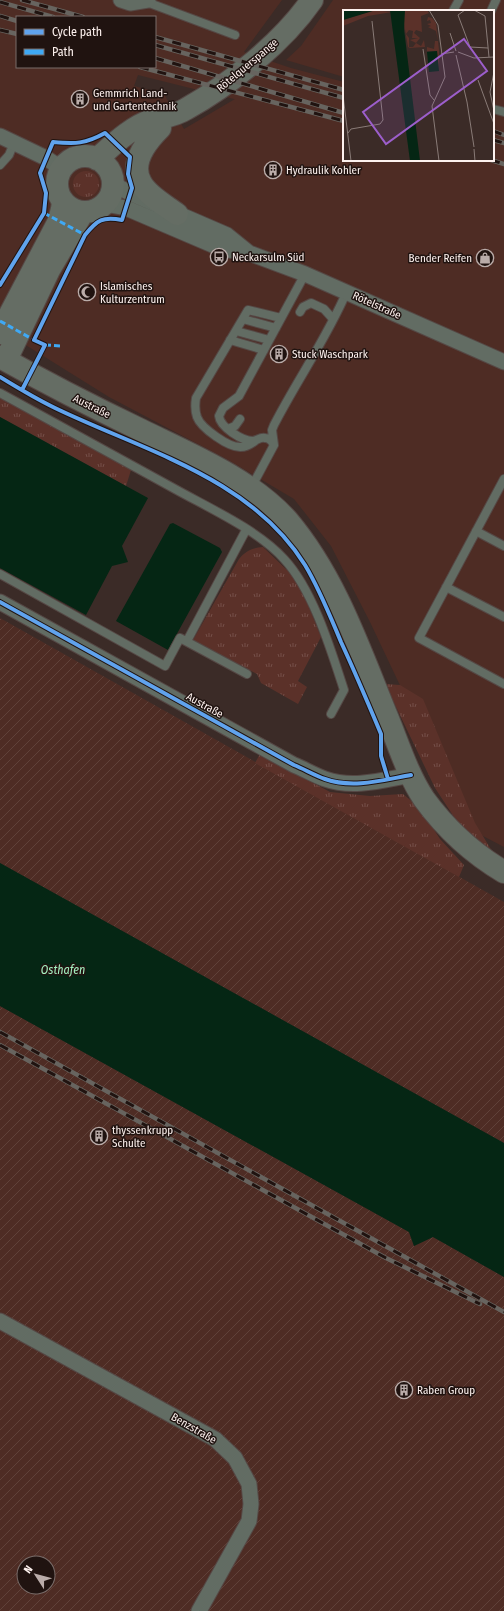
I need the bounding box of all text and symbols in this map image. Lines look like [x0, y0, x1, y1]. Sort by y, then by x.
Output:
inset map [343, 10, 494, 161]
legend [16, 16, 156, 68]
text: Cycle path [52, 25, 102, 39]
street label: Rötelquerspange [214, 36, 281, 95]
text: Path [52, 45, 74, 59]
place label: Gemmrich Land- und Gartentechnik [93, 87, 177, 113]
building icon: Gemmrich Land- und Gartentechnik [70, 89, 90, 109]
building icon: Hydraulik Kohler [263, 160, 283, 180]
place label: Hydraulik Kohler [286, 164, 361, 177]
bus stop icon: Neckarsulm Süd [209, 247, 229, 267]
shop icon: Bender Reifen [475, 248, 495, 268]
place label: Neckarsulm Süd [232, 251, 304, 264]
place label: Bender Reifen [408, 252, 472, 265]
place label: Islamisches Kulturzentrum [100, 280, 165, 306]
mosque icon: Islamisches Kulturzentrum [77, 282, 97, 302]
street label: Rötelstraße [350, 289, 403, 322]
building icon: Stuck Waschpark [269, 344, 289, 364]
place label: Stuck Waschpark [292, 348, 369, 361]
street label: Austraße [71, 392, 113, 421]
street label: Austraße [184, 690, 225, 721]
water label: Osthafen [41, 963, 85, 977]
place label: thyssenkrupp Schulte [112, 1124, 173, 1150]
building icon: thyssenkrupp Schulte [89, 1126, 109, 1146]
building icon: Raben Group [394, 1380, 414, 1400]
place label: Raben Group [417, 1384, 475, 1397]
street label: Benzstraße [169, 1410, 219, 1447]
north arrow [16, 1555, 56, 1595]
text: N [21, 1563, 36, 1576]

